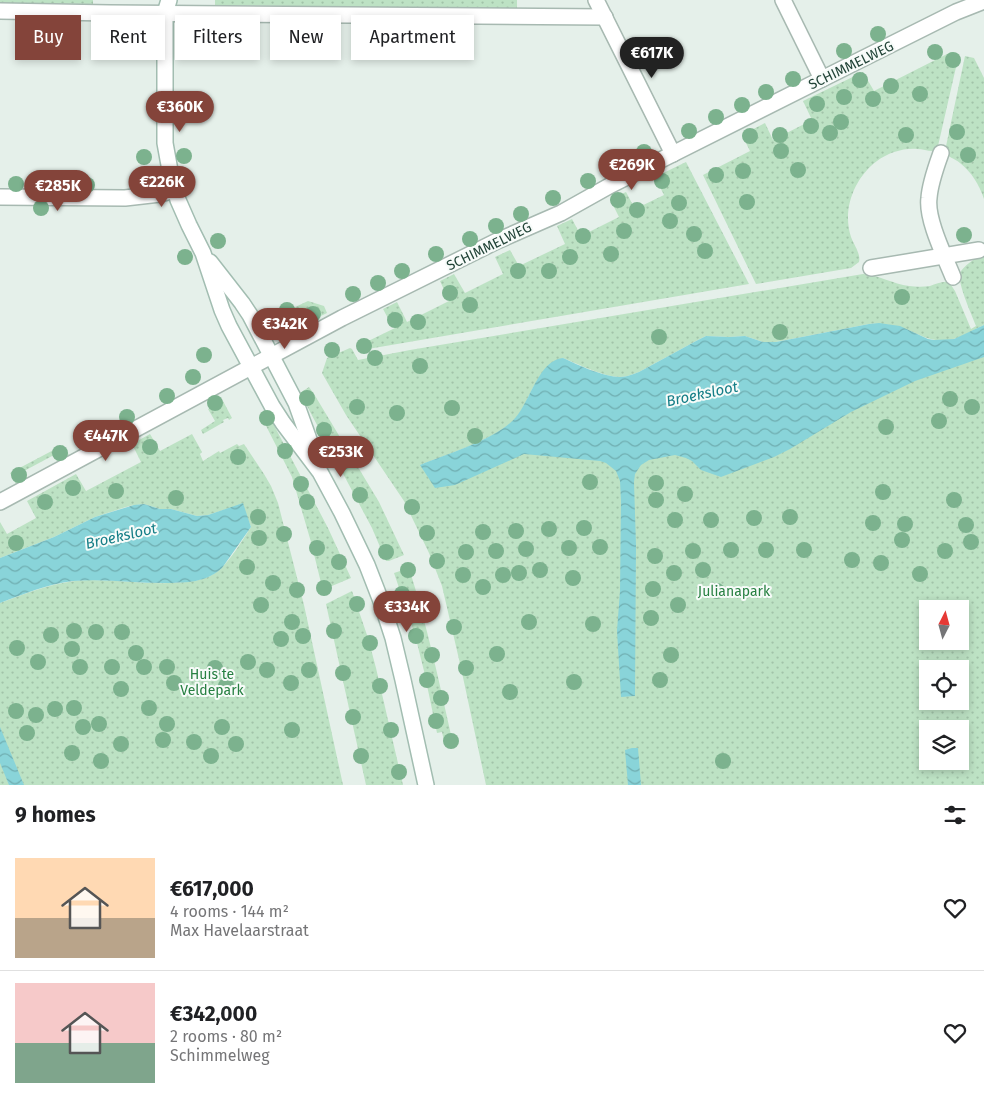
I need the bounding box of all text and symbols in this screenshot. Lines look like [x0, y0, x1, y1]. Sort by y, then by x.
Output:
chip: Buy [15, 15, 81, 60]
chip: Rent [91, 15, 165, 60]
chip: Filters [175, 15, 260, 60]
chip: New [270, 15, 341, 60]
chip: Apartment [351, 15, 474, 60]
pin: €617K [617, 36, 687, 79]
street label: SCHIMMELWEG [806, 38, 897, 93]
text: €617K [631, 43, 673, 62]
pin: €360K [145, 90, 215, 133]
text: €360K [157, 97, 203, 116]
pin: €269K [597, 148, 667, 191]
text: €269K [609, 155, 655, 174]
pin: €226K [127, 166, 197, 208]
pin: €285K [23, 170, 93, 212]
text: €226K [140, 172, 185, 191]
text: €285K [35, 176, 81, 195]
street label: SCHIMMELWEG [444, 219, 535, 274]
pin: €342K [250, 308, 320, 350]
text: €342K [263, 314, 307, 333]
water label: Broeksloot [665, 377, 740, 410]
pin: €447K [71, 420, 141, 462]
text: €447K [84, 426, 128, 445]
pin: €253K [306, 436, 376, 478]
text: €253K [319, 442, 363, 461]
water label: Broeksloot [84, 519, 159, 553]
park label: Julianapark [698, 583, 771, 600]
pin: €334K [372, 590, 442, 633]
text: €334K [384, 597, 430, 616]
north arrow [919, 600, 969, 650]
map controls [919, 600, 969, 770]
button: locate [919, 660, 969, 710]
park label: Huis te Veldepark [180, 666, 245, 699]
button: layers [919, 720, 969, 770]
icon: filters [941, 801, 969, 829]
text: 9 homes [15, 802, 96, 828]
text: €617,000 [170, 876, 254, 902]
icon: home [55, 878, 115, 938]
icon: heart [941, 894, 969, 922]
text: 4 rooms · 144 m² [170, 902, 289, 921]
text: Max Havelaarstraat [170, 921, 309, 940]
text: €342,000 [170, 1001, 257, 1027]
icon: home [55, 1003, 115, 1063]
icon: heart [941, 1019, 969, 1047]
text: 2 rooms · 80 m² [170, 1027, 282, 1046]
text: Schimmelweg [170, 1046, 270, 1065]

